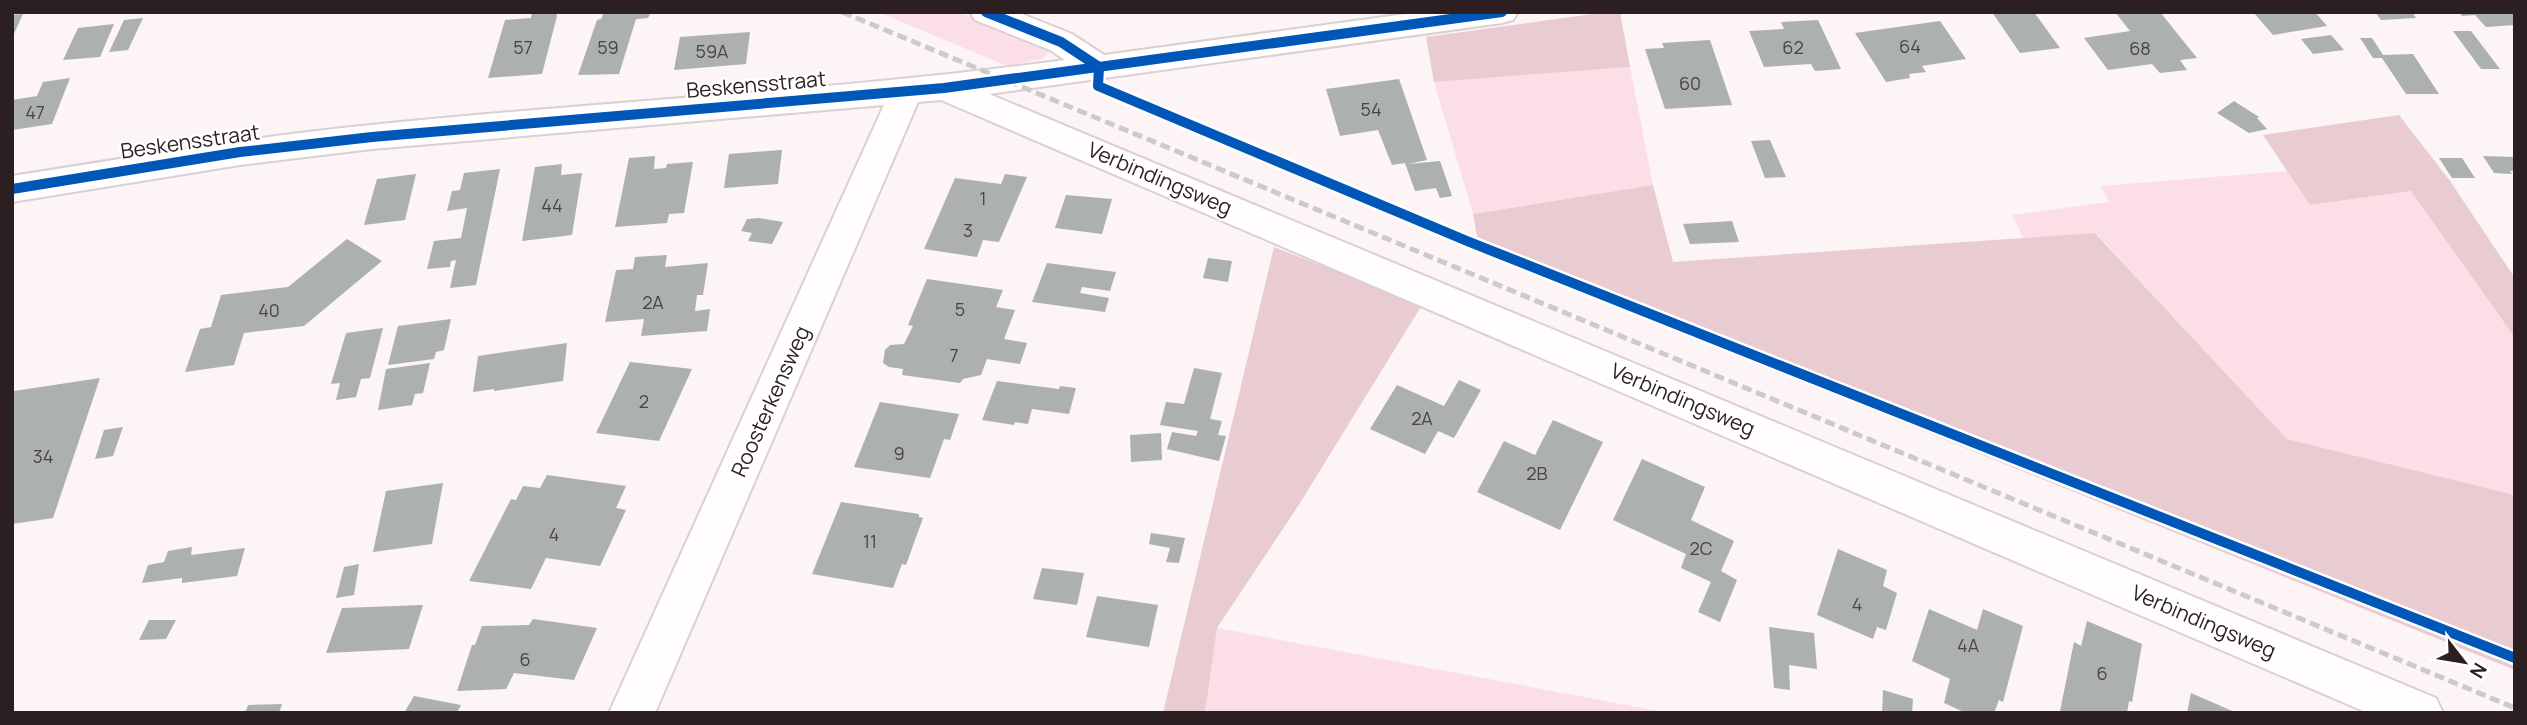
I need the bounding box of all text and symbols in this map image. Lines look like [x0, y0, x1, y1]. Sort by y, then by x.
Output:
house number: 64 [1899, 34, 1921, 58]
house number: 57 [513, 35, 533, 59]
house number: 59 [597, 35, 619, 59]
house number: 62 [1782, 35, 1804, 59]
house number: 68 [2129, 36, 2151, 60]
house number: 59A [696, 39, 729, 63]
street label: Beskensstraat [685, 64, 827, 104]
house number: 60 [1679, 71, 1701, 95]
house number: 54 [1360, 97, 1382, 121]
house number: 47 [25, 100, 45, 124]
street label: Beskensstraat [119, 117, 261, 165]
street label: Verbindingsweg [1084, 135, 1236, 221]
house number: 1 [979, 186, 987, 210]
house number: 44 [541, 193, 563, 217]
house number: 3 [963, 218, 973, 242]
house number: 2A [642, 290, 664, 314]
house number: 5 [955, 297, 965, 321]
house number: 40 [258, 298, 280, 322]
street label: Roosterkensweg [724, 321, 816, 481]
house number: 7 [949, 343, 959, 367]
street label: Verbindingsweg [1607, 356, 1759, 442]
house number: 2 [639, 389, 649, 413]
house number: 2A [1411, 406, 1433, 430]
house number: 9 [893, 441, 905, 465]
house number: 34 [33, 444, 53, 468]
house number: 2B [1526, 461, 1548, 485]
house number: 4 [549, 522, 559, 546]
house number: 11 [863, 529, 877, 553]
house number: 2C [1689, 536, 1713, 560]
street label: Verbindingsweg [2128, 578, 2280, 664]
house number: 4 [1852, 592, 1862, 616]
north arrow [2429, 627, 2499, 697]
house number: 4A [1957, 633, 1980, 657]
house number: 6 [519, 647, 531, 671]
text: N [2464, 658, 2493, 683]
house number: 6 [2096, 661, 2108, 685]

